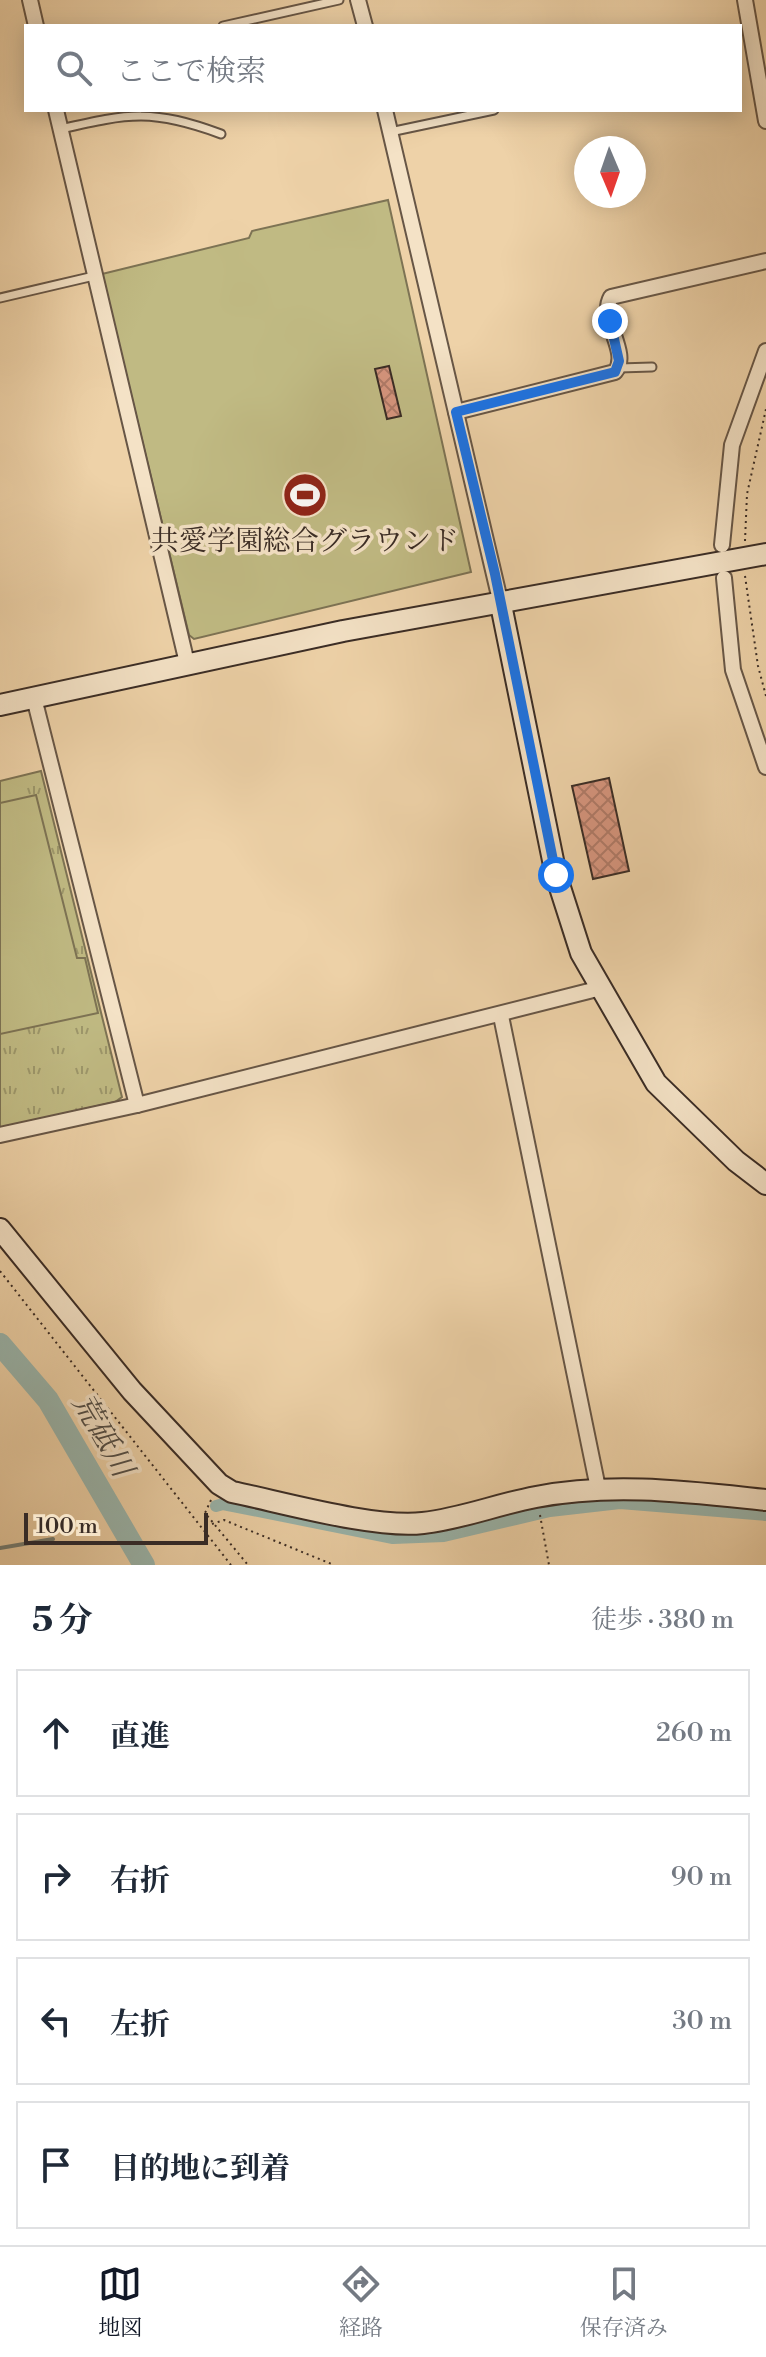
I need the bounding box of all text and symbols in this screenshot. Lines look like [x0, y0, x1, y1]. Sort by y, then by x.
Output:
search box [24, 24, 742, 112]
icon: search [52, 46, 96, 90]
text: ここで検索 [116, 53, 266, 91]
north arrow [574, 136, 646, 208]
route end [592, 303, 628, 339]
sports icon: 共愛学園総合グラウンド [281, 471, 329, 519]
place label: 共愛学園総合グラウンド [151, 524, 459, 559]
route start [538, 857, 574, 893]
water label: 荒砥川 [63, 1387, 143, 1487]
scale bar [24, 1509, 208, 1545]
text: 100 m [36, 1513, 98, 1540]
text: 5 分 [32, 1600, 93, 1642]
text: 徒歩 · 380 m [591, 1604, 734, 1636]
icon: ahead [34, 1711, 78, 1755]
text: 260 m [656, 1717, 732, 1749]
text: 直進 [110, 1718, 170, 1756]
icon: right [34, 1855, 78, 1899]
text: 90 m [671, 1861, 732, 1893]
text: 右折 [110, 1862, 170, 1900]
icon: left [34, 1999, 78, 2043]
text: 30 m [672, 2005, 732, 2037]
text: 左折 [110, 2006, 170, 2044]
icon: arrive [34, 2143, 78, 2187]
text: 目的地に到着 [110, 2150, 290, 2188]
tab: 地図 [98, 2262, 142, 2342]
tab: 経路 [339, 2262, 383, 2342]
tab: 保存済み [580, 2262, 668, 2342]

